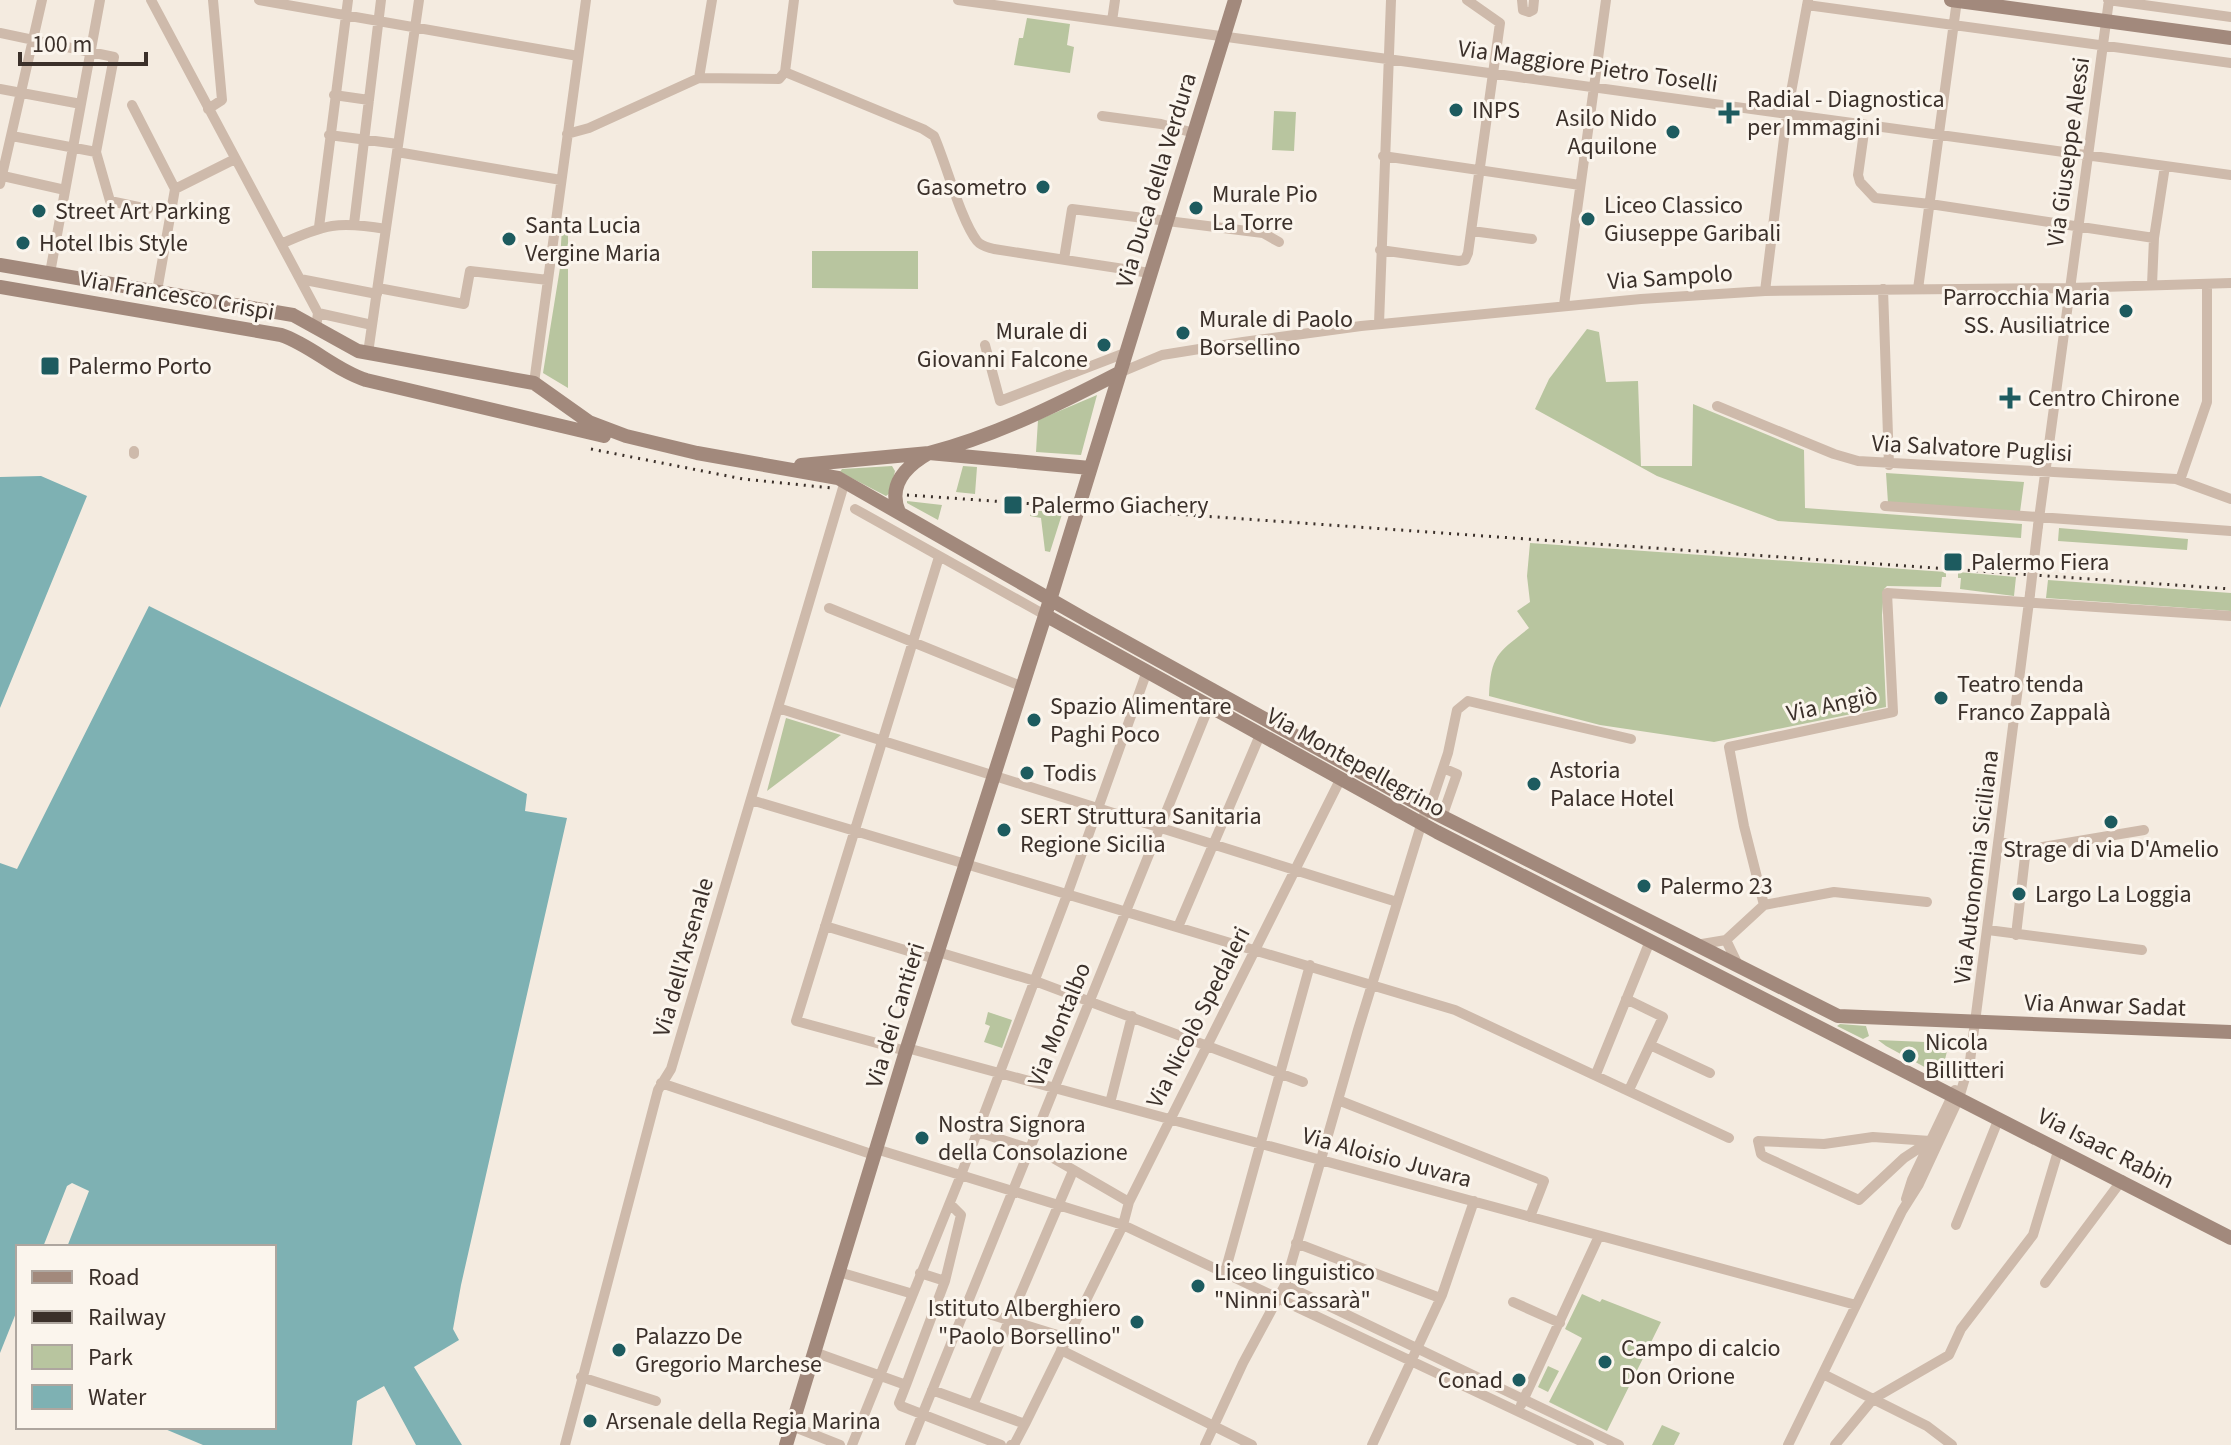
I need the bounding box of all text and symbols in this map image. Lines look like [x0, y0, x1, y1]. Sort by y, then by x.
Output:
scale bar [20, 16, 146, 66]
text: 100 m [32, 27, 92, 62]
street label: Via Maggiore Pietro Toselli [1456, 31, 1720, 102]
street label: Via Giuseppe Alessi [2038, 55, 2099, 249]
street label: Via Duca della Verdura [1107, 68, 1206, 292]
place label: Radial - Diagnostica per Immagini [1747, 82, 1945, 145]
place label: INPS [1472, 93, 1520, 128]
marker: INPS [1447, 101, 1465, 119]
place label: Asilo Nido Aquilone [1556, 101, 1657, 164]
marker: Radial - Diagnostica per Immagini [1718, 102, 1740, 124]
marker: Asilo Nido Aquilone [1664, 123, 1682, 141]
place label: Gasometro [916, 170, 1027, 205]
place label: Murale Pio La Torre [1212, 177, 1318, 240]
marker: Gasometro [1034, 178, 1052, 196]
place label: Liceo Classico Giuseppe Garibali [1604, 188, 1781, 251]
place label: Street Art Parking [55, 194, 230, 229]
marker: Murale Pio La Torre [1187, 199, 1205, 217]
marker: Street Art Parking [30, 202, 48, 220]
place label: Santa Lucia Vergine Maria [525, 208, 661, 271]
marker: Liceo Classico Giuseppe Garibali [1579, 210, 1597, 228]
place label: Hotel Ibis Style [39, 226, 188, 261]
marker: Santa Lucia Vergine Maria [500, 230, 518, 248]
marker: Hotel Ibis Style [14, 234, 32, 252]
street label: Via Sampolo [1606, 256, 1734, 299]
street label: Via Francesco Crispi [77, 261, 277, 330]
place label: Parrocchia Maria SS. Ausiliatrice [1943, 280, 2110, 343]
place label: Murale di Paolo Borsellino [1199, 302, 1353, 365]
marker: Parrocchia Maria SS. Ausiliatrice [2117, 302, 2135, 320]
place label: Murale di Giovanni Falcone [917, 314, 1088, 377]
marker: Murale di Paolo Borsellino [1174, 324, 1192, 342]
marker: Murale di Giovanni Falcone [1095, 336, 1113, 354]
place label: Palermo Porto [68, 349, 212, 384]
marker: Palermo Porto [39, 355, 61, 377]
place label: Centro Chirone [2028, 381, 2180, 416]
marker: Centro Chirone [1999, 387, 2021, 409]
street label: Via Salvatore Puglisi [1871, 426, 2073, 471]
place label: Palermo Giachery [1031, 488, 1209, 523]
marker: Palermo Giachery [1002, 494, 1024, 516]
place label: Palermo Fiera [1971, 545, 2109, 580]
marker: Palermo Fiera [1942, 551, 1964, 573]
place label: Teatro tenda Franco Zappalà [1957, 667, 2111, 730]
street label: Via Angiò [1783, 678, 1881, 731]
place label: Spazio Alimentare Paghi Poco [1050, 689, 1232, 752]
marker: Teatro tenda Franco Zappalà [1932, 689, 1950, 707]
street label: Via Montepellegrino [1260, 699, 1452, 826]
marker: Spazio Alimentare Paghi Poco [1025, 711, 1043, 729]
street label: Via Autonomia Siciliana [1945, 748, 2008, 986]
place label: Astoria Palace Hotel [1550, 753, 1674, 816]
place label: Todis [1043, 756, 1097, 791]
marker: Todis [1018, 764, 1036, 782]
marker: Astoria Palace Hotel [1525, 775, 1543, 793]
place label: SERT Struttura Sanitaria Regione Sicilia [1020, 799, 1262, 862]
marker: Strage di via D'Amelio [2102, 813, 2120, 831]
marker: SERT Struttura Sanitaria Regione Sicilia [995, 821, 1013, 839]
place label: Strage di via D'Amelio [2003, 832, 2219, 867]
place label: Palermo 23 [1660, 869, 1773, 904]
street label: Via dell'Arsenale [644, 874, 723, 1041]
marker: Palermo 23 [1635, 877, 1653, 895]
place label: Largo La Loggia [2035, 877, 2192, 912]
marker: Largo La Loggia [2010, 885, 2028, 903]
street label: Via Nicolò Spedaleri [1138, 920, 1259, 1114]
street label: Via dei Cantieri [857, 938, 934, 1092]
street label: Via Montalbo [1019, 957, 1100, 1091]
street label: Via Anwar Sadat [2024, 985, 2186, 1026]
place label: Nicola Billitteri [1925, 1025, 2005, 1088]
marker: Nicola Billitteri [1900, 1047, 1918, 1065]
street label: Via Isaac Rabin [2031, 1099, 2180, 1198]
place label: Nostra Signora della Consolazione [938, 1107, 1128, 1170]
street label: Via Aloisio Juvara [1298, 1118, 1476, 1197]
marker: Nostra Signora della Consolazione [913, 1129, 931, 1147]
legend [16, 1245, 276, 1429]
place label: Liceo linguistico "Ninni Cassarà" [1214, 1255, 1375, 1318]
text: Road [88, 1260, 140, 1295]
marker: Liceo linguistico "Ninni Cassarà" [1189, 1277, 1207, 1295]
place label: Istituto Alberghiero "Paolo Borsellino" [928, 1291, 1121, 1354]
text: Railway [88, 1300, 166, 1335]
marker: Istituto Alberghiero "Paolo Borsellino" [1128, 1313, 1146, 1331]
place label: Palazzo De Gregorio Marchese [635, 1319, 822, 1382]
place label: Campo di calcio Don Orione [1621, 1331, 1781, 1394]
text: Park [88, 1340, 133, 1375]
marker: Palazzo De Gregorio Marchese [610, 1341, 628, 1359]
marker: Campo di calcio Don Orione [1596, 1353, 1614, 1371]
place label: Conad [1438, 1363, 1503, 1398]
marker: Conad [1510, 1371, 1528, 1389]
text: Water [88, 1380, 147, 1415]
place label: Arsenale della Regia Marina [606, 1404, 881, 1439]
marker: Arsenale della Regia Marina [581, 1412, 599, 1430]

